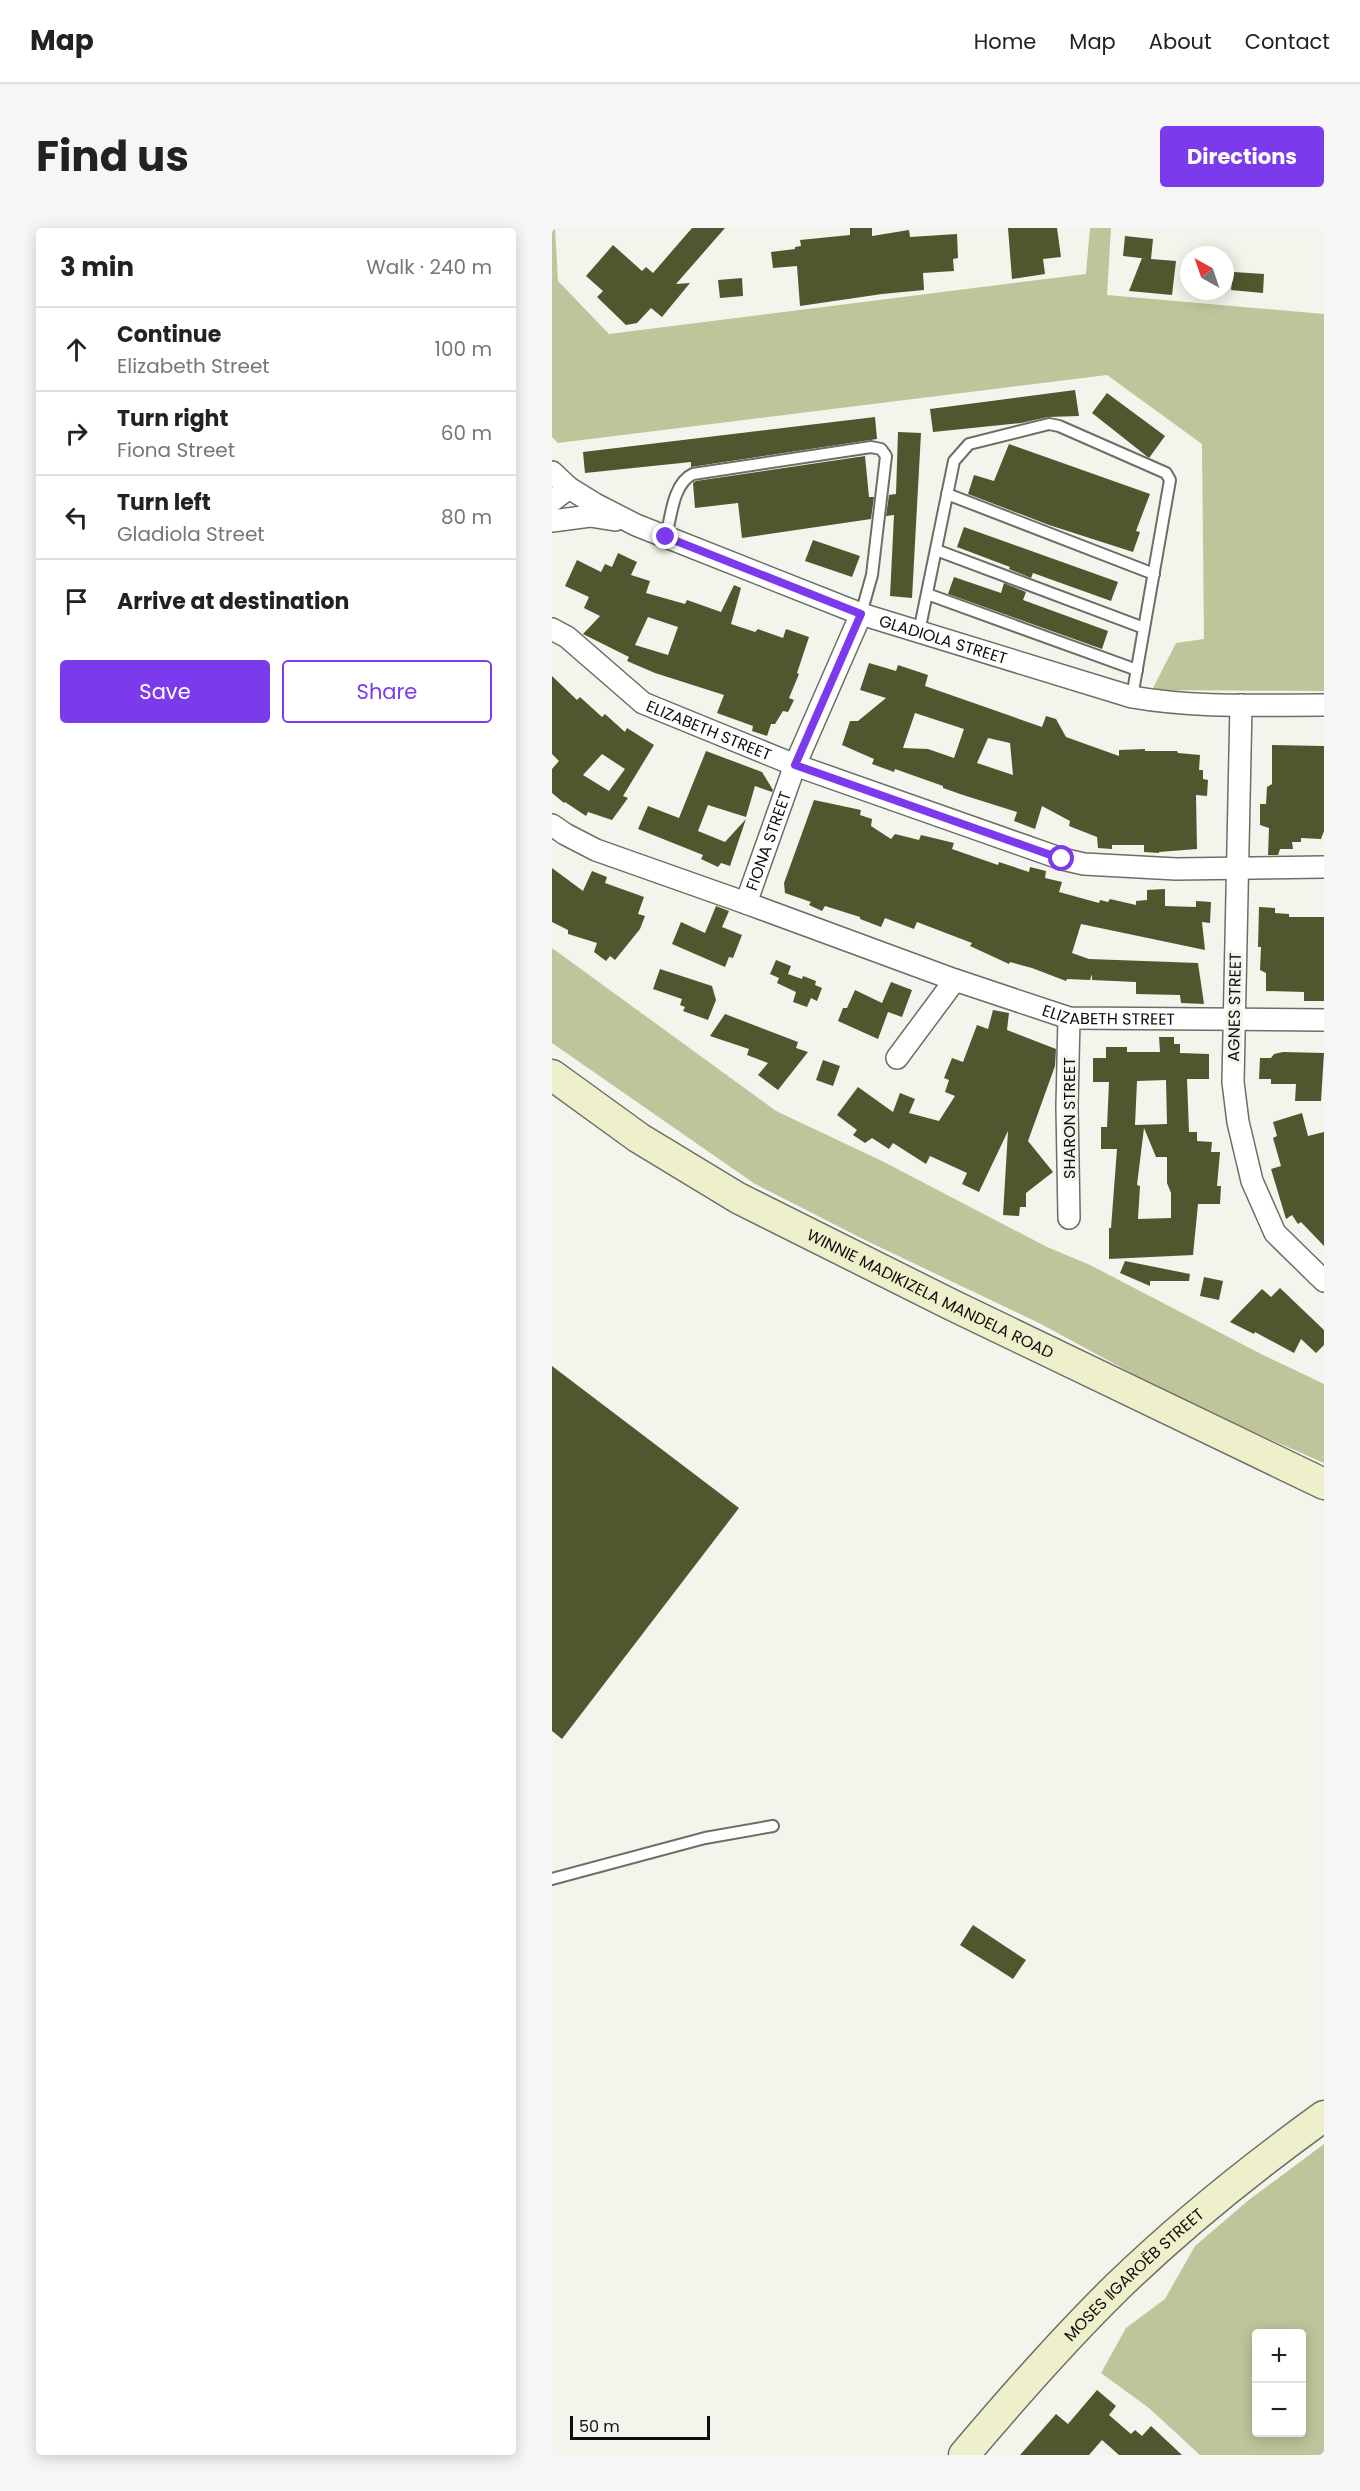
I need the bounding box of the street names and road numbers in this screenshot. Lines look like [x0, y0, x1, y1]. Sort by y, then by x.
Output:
street label: GLADIOLA STREET [876, 609, 1010, 670]
street label: ELIZABETH STREET [643, 695, 775, 766]
street label: FIONA STREET [740, 788, 797, 894]
street label: AGNES STREET [1222, 952, 1247, 1062]
street label: ELIZABETH STREET [1039, 999, 1175, 1031]
street label: SHARON STREET [1058, 1057, 1081, 1179]
street label: WINNIE MADIKIZELA MANDELA ROAD [803, 1223, 1058, 1364]
street label: MOSES ǁGAROËB STREET [1059, 2203, 1209, 2347]

